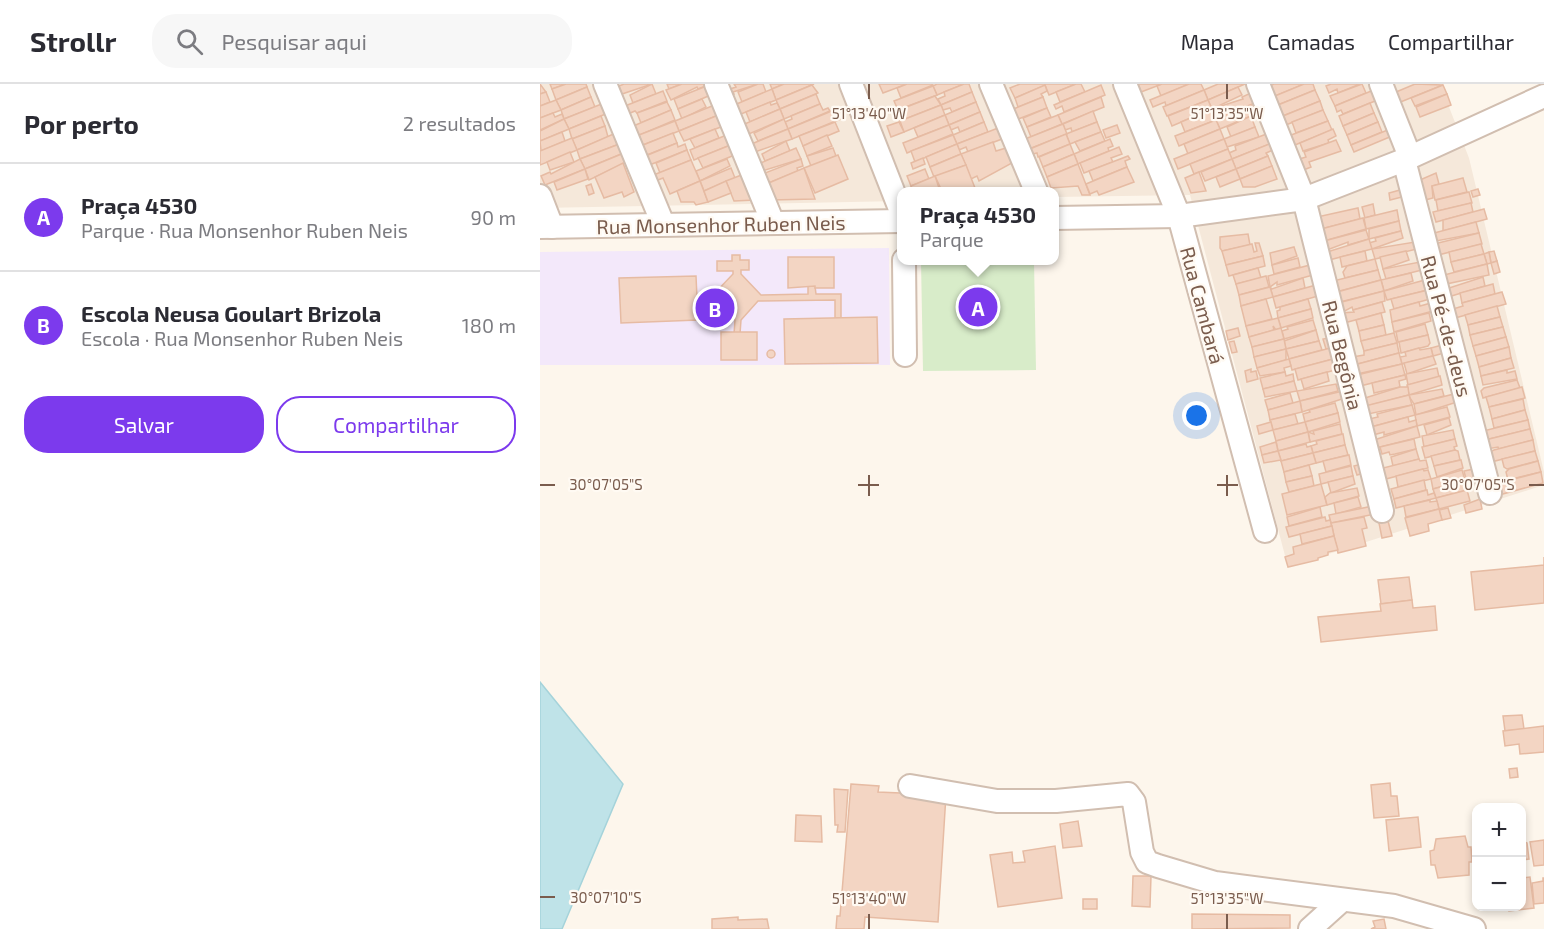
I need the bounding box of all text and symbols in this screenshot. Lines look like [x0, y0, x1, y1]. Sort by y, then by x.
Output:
search box [152, 14, 572, 68]
text: Strollr [30, 24, 116, 58]
icon: search [173, 25, 206, 58]
text: Pesquisar aqui [221, 28, 367, 54]
text: Mapa [1181, 29, 1234, 54]
text: Camadas [1267, 29, 1355, 54]
text: Compartilhar [1388, 29, 1514, 54]
text: 51°13'40"W [832, 104, 906, 122]
text: 51°13'35"W [1191, 104, 1263, 122]
text: Por perto [24, 108, 139, 139]
text: 2 resultados [403, 111, 516, 135]
popup [897, 187, 1059, 265]
text: Praça 4530 [81, 192, 197, 218]
text: Praça 4530 [920, 201, 1036, 227]
text: A [37, 205, 50, 229]
text: 90 m [471, 205, 516, 229]
street label: Rua Monsenhor Ruben Neis [596, 210, 846, 238]
text: Parque · Rua Monsenhor Ruben Neis [81, 218, 408, 242]
text: Parque [920, 227, 984, 251]
street label: Rua Cambará [1176, 244, 1230, 366]
street label: Rua Pé-de-deus [1417, 253, 1477, 399]
pin: A [958, 284, 998, 330]
pin: B [696, 286, 735, 330]
street label: Rua Begônia [1318, 298, 1368, 412]
text: Escola Neusa Goulart Brizola [81, 300, 381, 326]
text: B [37, 313, 50, 337]
text: 180 m [462, 313, 516, 337]
text: Escola · Rua Monsenhor Ruben Neis [81, 326, 403, 350]
button: Salvar [24, 396, 264, 453]
button: Compartilhar [276, 396, 516, 453]
your location [1182, 401, 1211, 430]
text: 30°07'05"S [569, 475, 643, 493]
text: 30°07'05"S [1441, 475, 1515, 493]
map controls [1472, 803, 1526, 911]
button: + [1472, 803, 1526, 857]
button: − [1472, 857, 1526, 911]
text: 30°07'10"S [570, 888, 642, 906]
text: 51°13'40"W [832, 889, 906, 907]
text: 51°13'35"W [1191, 889, 1263, 907]

